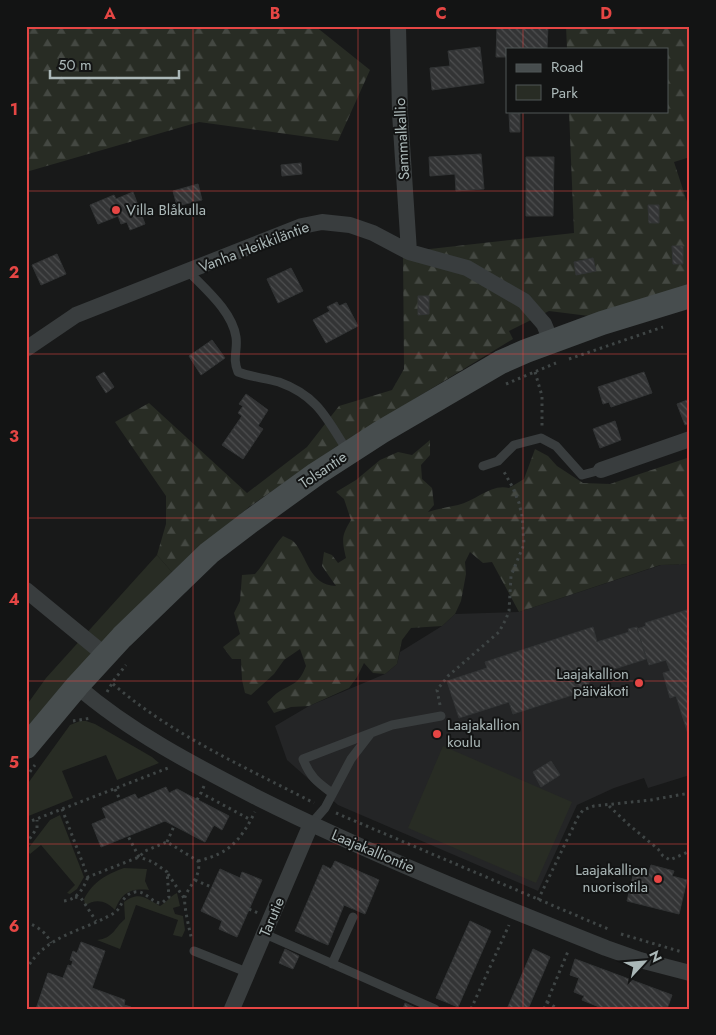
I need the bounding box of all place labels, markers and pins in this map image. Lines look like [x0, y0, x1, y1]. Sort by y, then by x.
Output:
place label: Villa Blåkulla [126, 199, 206, 221]
marker: Villa Blåkulla [110, 204, 122, 216]
place label: Laajakallion päiväkoti [556, 663, 629, 702]
marker: Laajakallion päiväkoti [633, 677, 645, 689]
place label: Laajakallion koulu [447, 714, 520, 753]
marker: Laajakallion koulu [431, 728, 443, 740]
place label: Laajakallion nuorisotila [575, 859, 648, 898]
marker: Laajakallion nuorisotila [652, 873, 664, 885]

